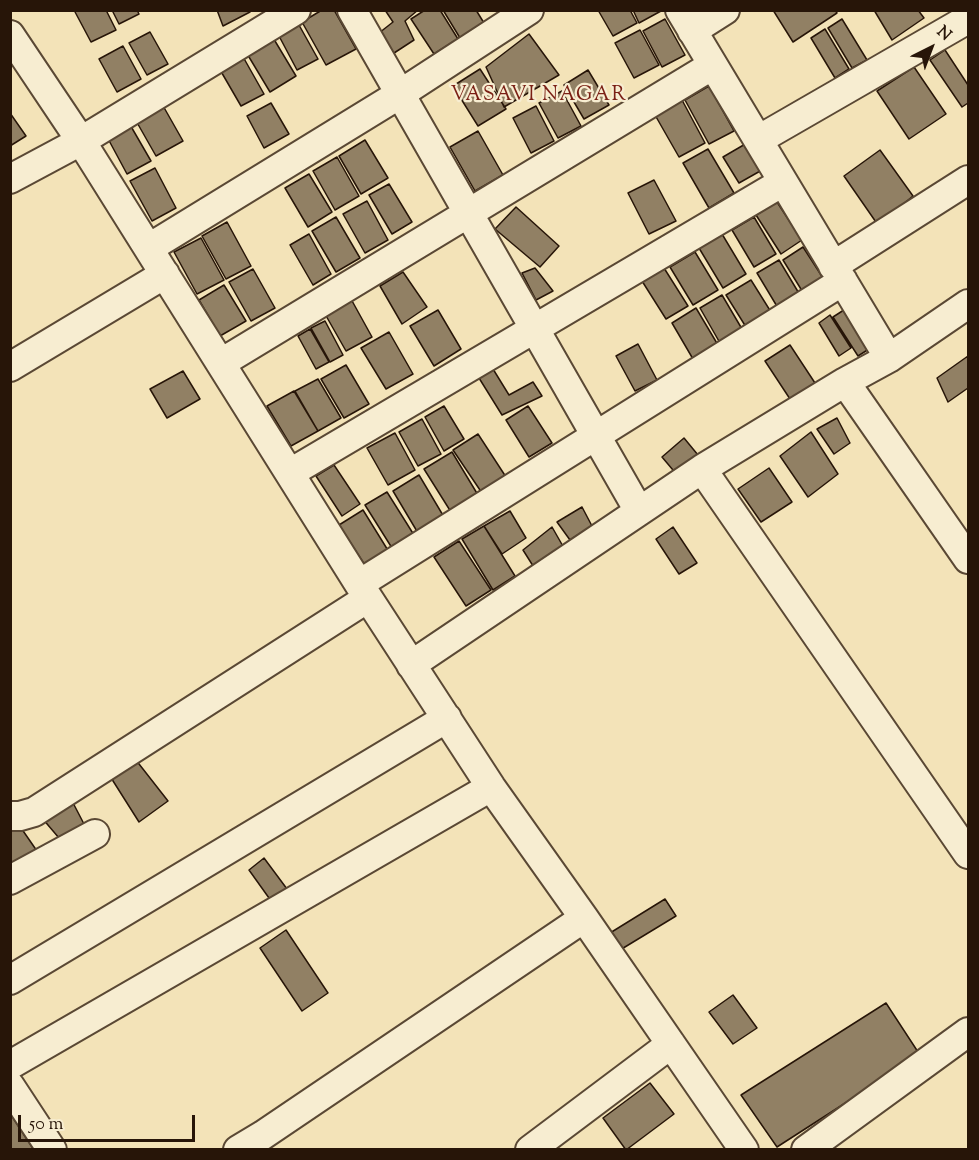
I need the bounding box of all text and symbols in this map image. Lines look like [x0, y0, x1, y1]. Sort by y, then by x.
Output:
north arrow [901, 18, 961, 78]
text: N [931, 21, 956, 47]
district label: VASAVI NAGAR [451, 85, 627, 109]
scale bar [21, 1103, 198, 1141]
text: 50 m [29, 1112, 63, 1138]

